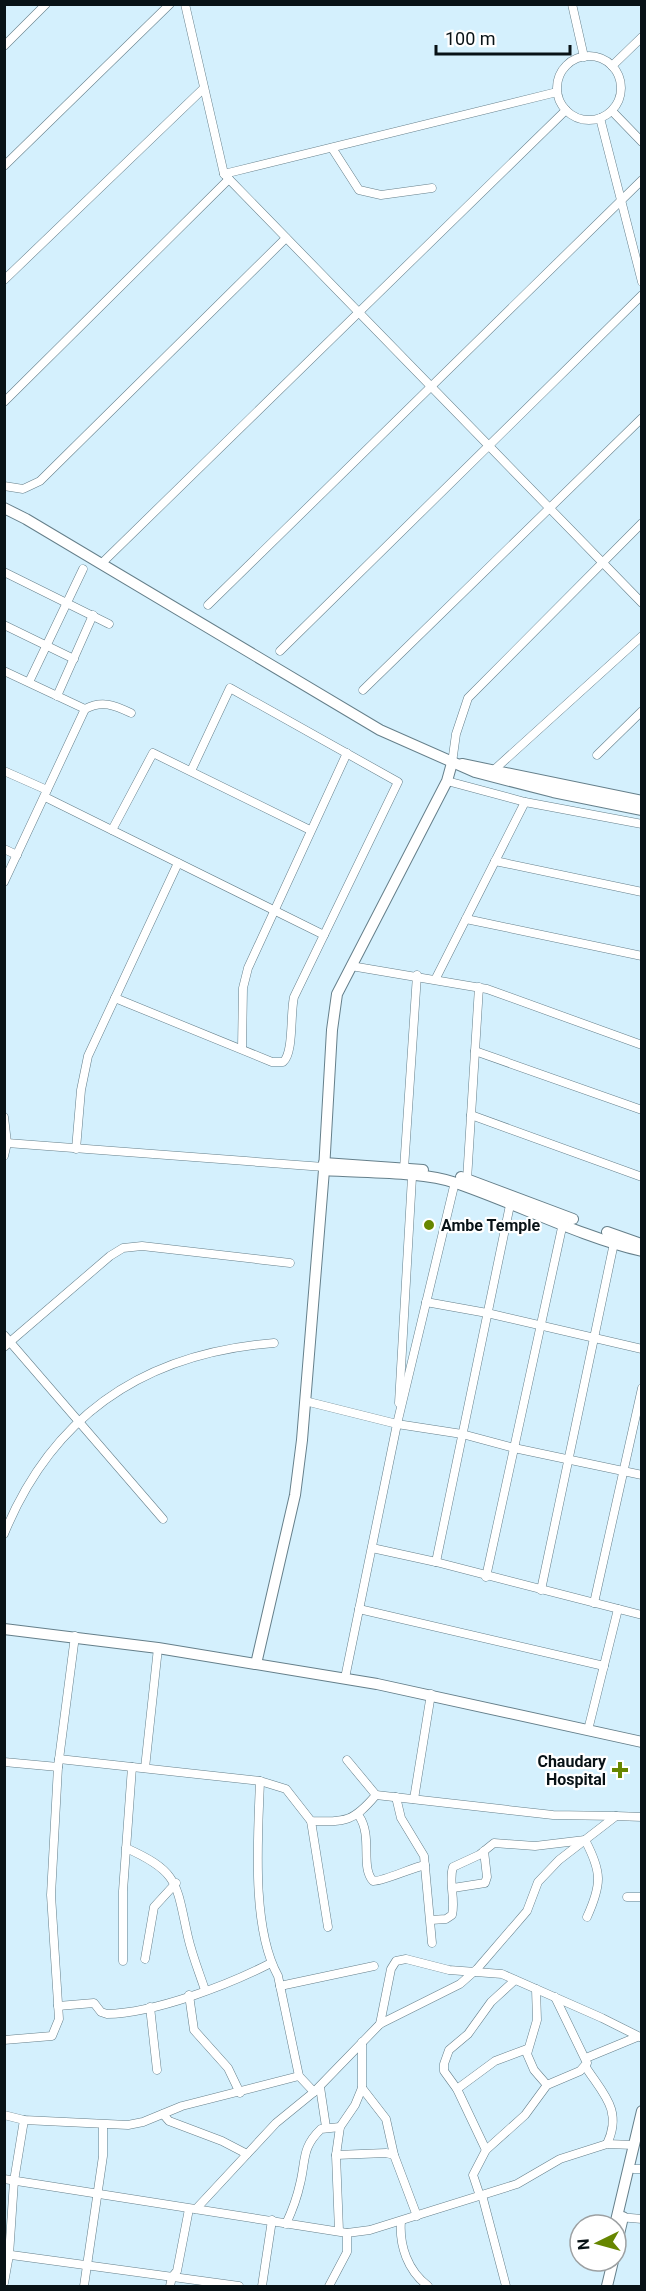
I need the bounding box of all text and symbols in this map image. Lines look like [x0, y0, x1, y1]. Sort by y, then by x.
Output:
scale bar [436, 18, 570, 56]
text: 100 m [445, 28, 496, 49]
place label: Ambe Temple [441, 1216, 540, 1235]
marker: Ambe Temple [422, 1218, 436, 1232]
place label: Chaudary Hospital [537, 1752, 607, 1789]
marker: Chaudary Hospital [611, 1761, 629, 1779]
north arrow [568, 2213, 628, 2273]
text: N [574, 2238, 594, 2251]

